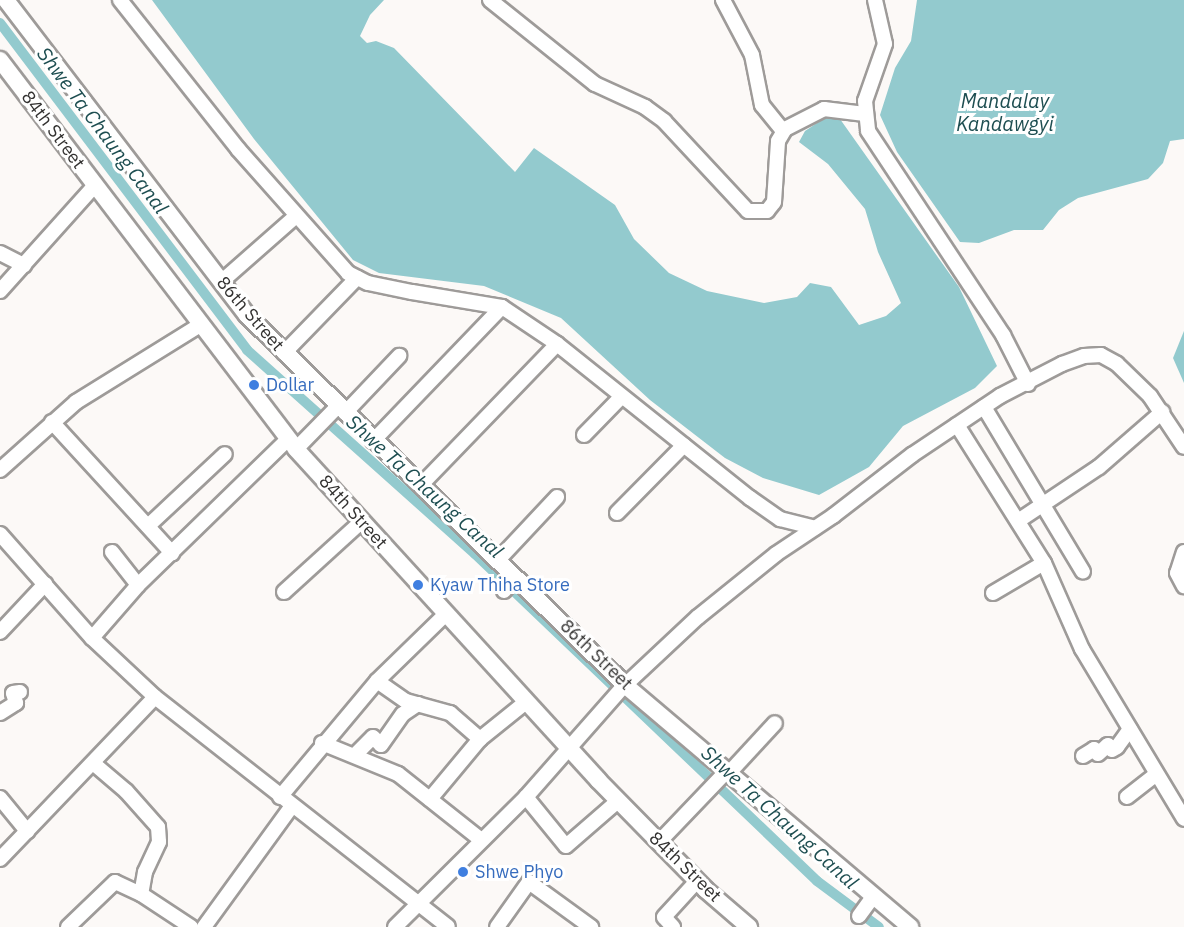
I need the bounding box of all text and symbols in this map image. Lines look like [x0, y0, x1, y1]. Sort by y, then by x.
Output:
water label: Shwe Ta Chaung Canal [32, 42, 174, 218]
street label: 84th Street [17, 87, 89, 173]
water label: Mandalay Kandawgyi [956, 88, 1054, 135]
street label: 86th Street [212, 272, 288, 356]
place label: Dollar [266, 374, 314, 396]
marker: Dollar [247, 378, 261, 392]
water label: Shwe Ta Chaung Canal [342, 409, 508, 563]
street label: 84th Street [314, 471, 392, 553]
place label: Kyaw Thiha Store [430, 574, 570, 596]
marker: Kyaw Thiha Store [411, 578, 425, 592]
street label: 86th Street [555, 615, 637, 695]
water label: Shwe Ta Chaung Canal [697, 740, 863, 894]
street label: 84th Street [644, 827, 726, 907]
place label: Shwe Phyo [475, 861, 563, 883]
marker: Shwe Phyo [456, 865, 470, 879]

